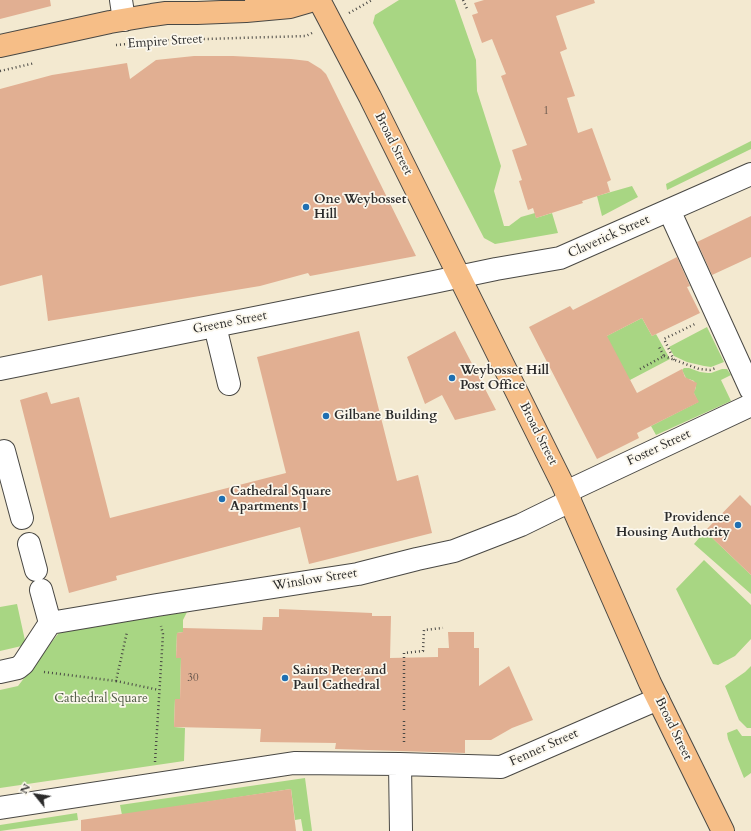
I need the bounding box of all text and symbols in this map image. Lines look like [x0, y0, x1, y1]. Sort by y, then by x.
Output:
street label: Empire Street [127, 32, 203, 52]
house number: 1 [543, 104, 549, 118]
street label: Broad Street [371, 110, 415, 178]
place label: One Weybosset Hill [314, 192, 406, 223]
marker: One Weybosset Hill [301, 202, 311, 212]
street label: Claverick Street [566, 212, 652, 262]
street label: Greene Street [192, 308, 268, 338]
place label: Weybosset Hill Post Office [460, 363, 549, 394]
marker: Weybosset Hill Post Office [447, 373, 457, 383]
street label: Broad Street [516, 400, 560, 468]
place label: Gilbane Building [334, 408, 437, 424]
marker: Gilbane Building [321, 411, 331, 421]
street label: Foster Street [625, 426, 693, 470]
place label: Cathedral Square Apartments I [230, 484, 331, 515]
marker: Cathedral Square Apartments I [217, 494, 227, 504]
place label: Providence Housing Authority [616, 510, 730, 541]
marker: Providence Housing Authority [733, 520, 743, 530]
street label: Winslow Street [272, 566, 358, 594]
place label: Saints Peter and Paul Cathedral [293, 663, 386, 694]
house number: 30 [187, 671, 199, 685]
marker: Saints Peter and Paul Cathedral [280, 673, 290, 683]
park label: Cathedral Square [54, 691, 148, 707]
street label: Broad Street [651, 695, 695, 763]
street label: Fenner Street [507, 726, 581, 770]
north arrow [16, 775, 56, 815]
text: N [16, 781, 34, 797]

